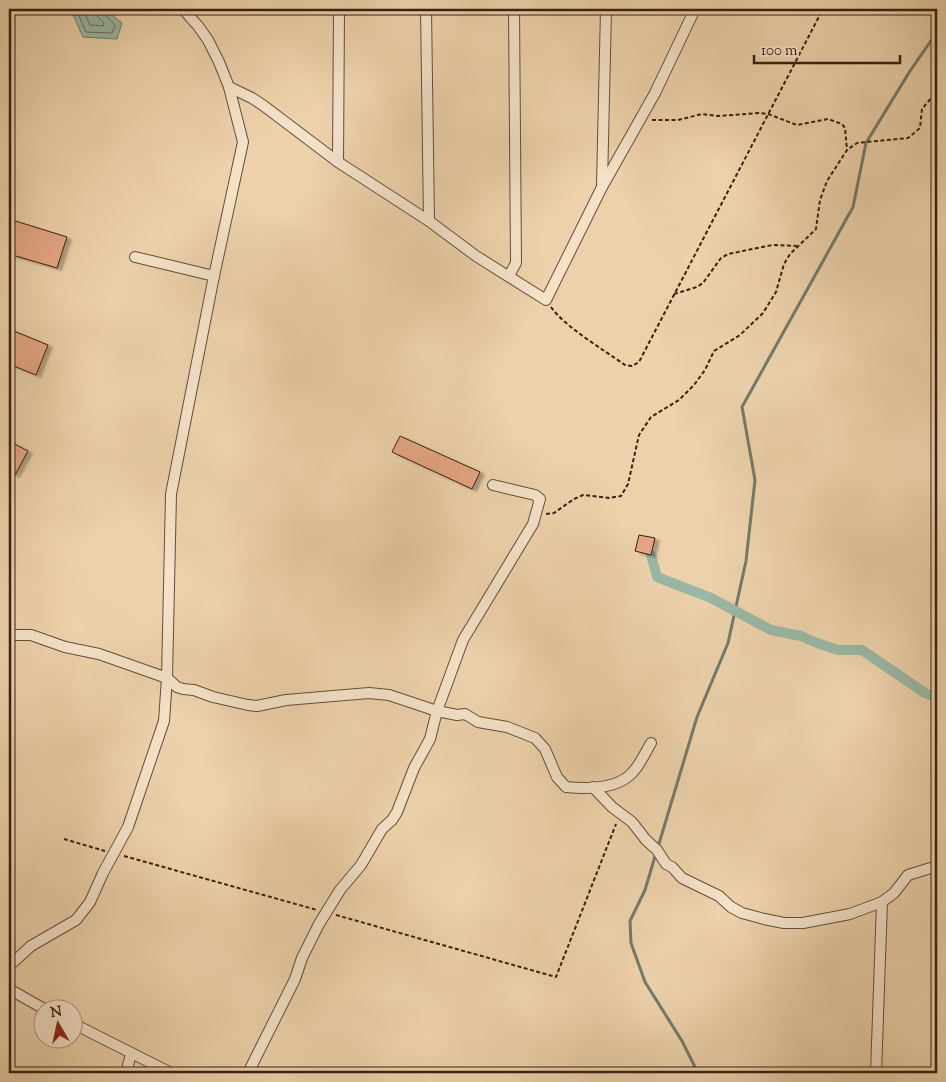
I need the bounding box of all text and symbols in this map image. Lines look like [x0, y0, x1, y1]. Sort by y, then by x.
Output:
scale bar [754, 32, 900, 64]
text: 100 m [761, 41, 798, 62]
north arrow [32, 1000, 82, 1050]
text: N [49, 1002, 63, 1024]

